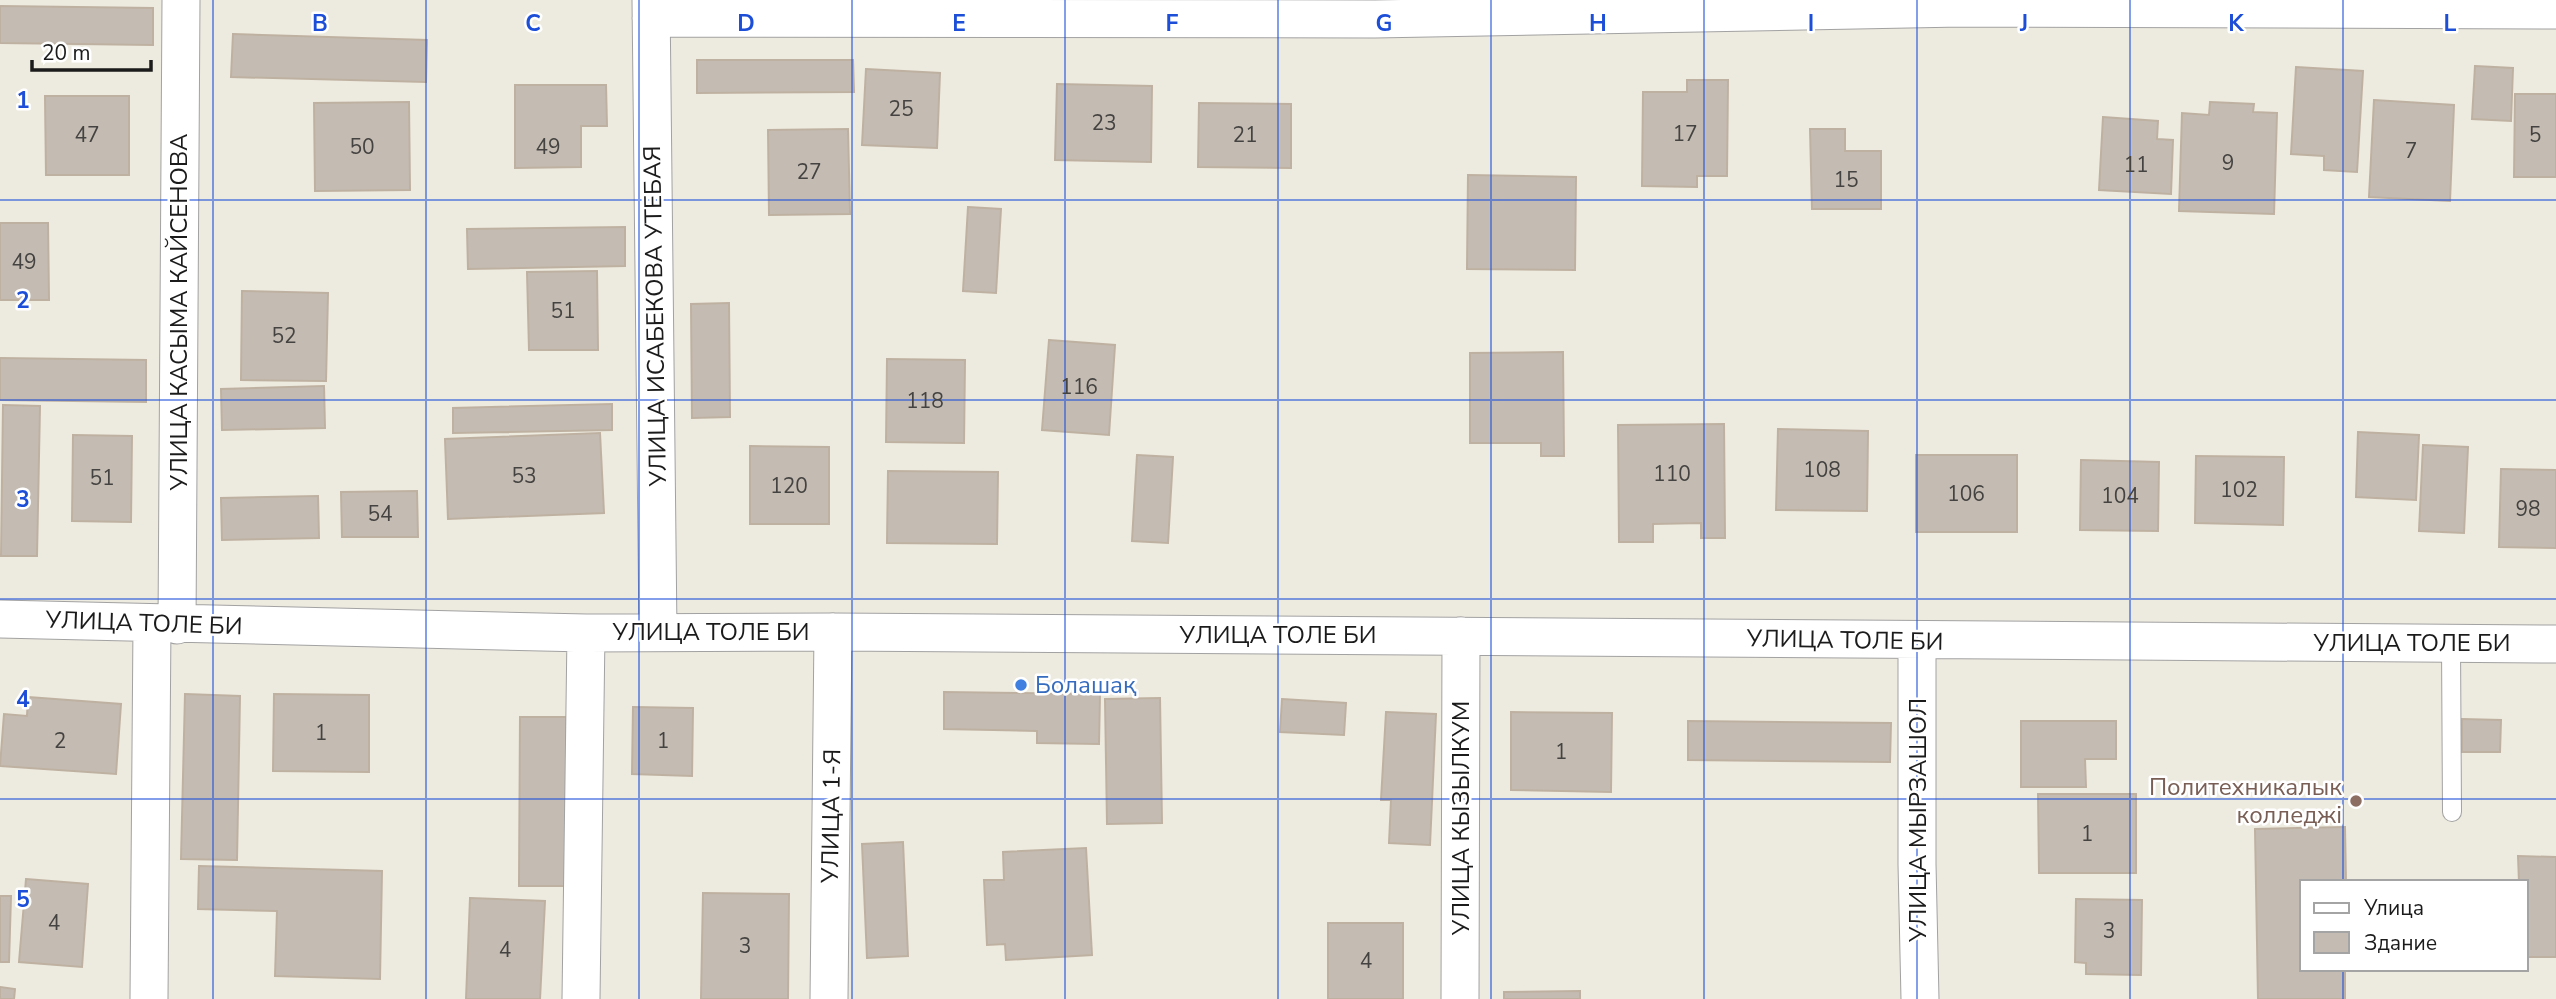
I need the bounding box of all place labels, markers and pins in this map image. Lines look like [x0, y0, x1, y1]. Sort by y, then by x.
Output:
place label: Болашақ [1035, 669, 1137, 701]
marker: Болашақ [1013, 677, 1029, 693]
place label: Политехникалык колледжі [2149, 771, 2342, 831]
marker: Политехникалык колледжі [2348, 793, 2364, 809]

